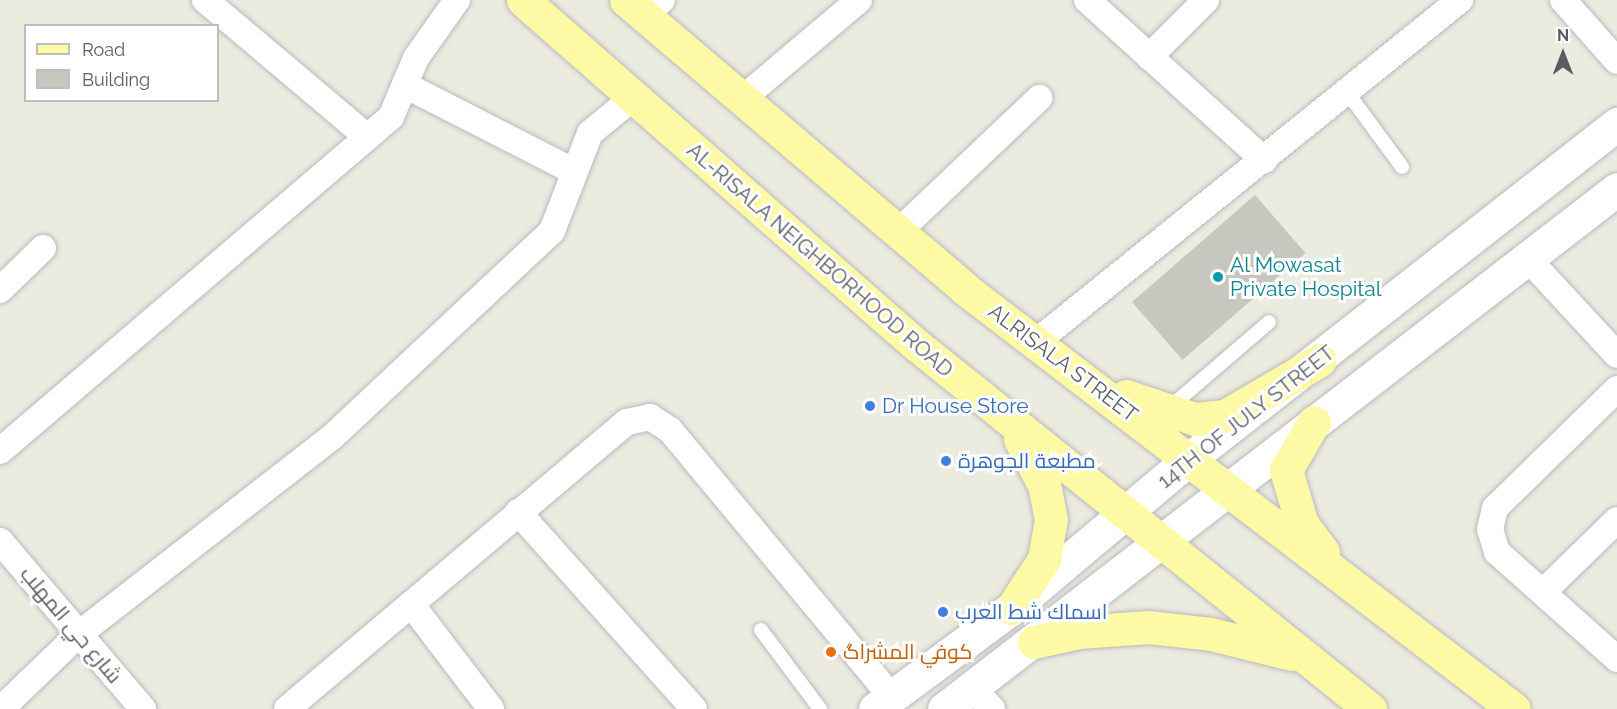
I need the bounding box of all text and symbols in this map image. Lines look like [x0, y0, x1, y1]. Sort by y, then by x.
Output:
legend [24, 24, 219, 102]
north arrow [1533, 24, 1593, 84]
text: N [1557, 26, 1569, 45]
text: Road [82, 39, 125, 60]
text: Building [82, 69, 150, 90]
street label: AL-RISALA NEIGHBORHOOD ROAD [682, 137, 958, 383]
place label: Al Mowasat Private Hospital [1230, 252, 1382, 302]
marker: Al Mowasat Private Hospital [1211, 270, 1225, 284]
street label: ALRISALA STREET [983, 298, 1143, 428]
street label: 14TH OF JULY STREET [1152, 340, 1340, 494]
place label: Dr House Store [882, 393, 1029, 419]
marker: Dr House Store [863, 399, 877, 413]
place label: مطبعة الجوهرة [958, 448, 1096, 474]
marker: مطبعة الجوهرة [939, 454, 953, 468]
street label: شارع حي المهلب [15, 561, 127, 689]
place label: اسماك شط العرب [955, 599, 1107, 625]
marker: اسماك شط العرب [936, 605, 950, 619]
place label: كوفي المشراگ [843, 639, 972, 665]
marker: كوفي المشراگ [824, 645, 838, 659]

